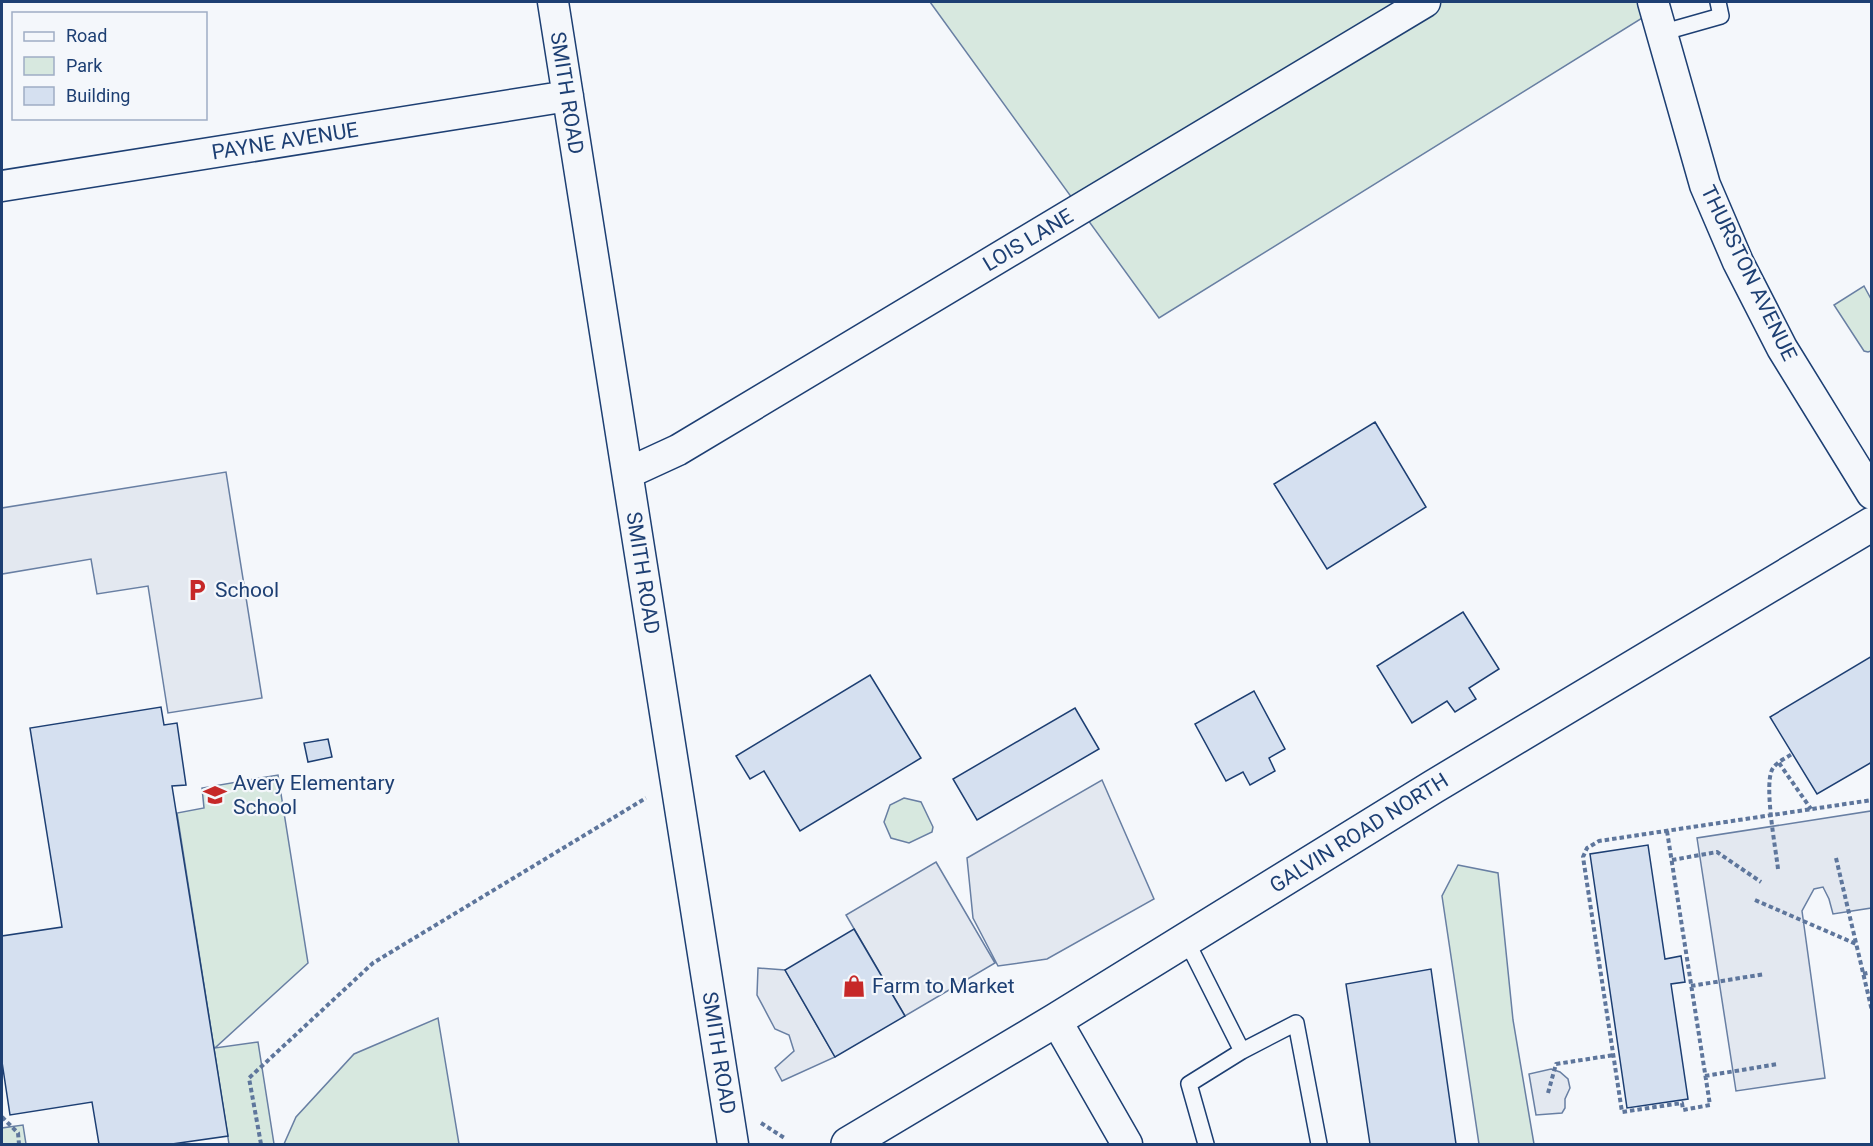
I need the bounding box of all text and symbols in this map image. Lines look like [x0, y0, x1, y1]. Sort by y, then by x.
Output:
legend [12, 12, 207, 120]
text: Road [66, 25, 107, 46]
street label: SMITH ROAD [545, 30, 589, 156]
text: Park [66, 55, 103, 76]
text: Building [66, 85, 130, 106]
street label: PAYNE AVENUE [210, 118, 360, 164]
street label: THURSTON AVENUE [1696, 181, 1802, 365]
street label: LOIS LANE [979, 204, 1077, 276]
street label: SMITH ROAD [621, 510, 665, 636]
parking icon: School [184, 577, 210, 603]
place label: School [215, 578, 279, 602]
street label: GALVIN ROAD NORTH [1265, 768, 1453, 898]
place label: Avery Elementary School [233, 771, 395, 819]
school or university icon: Avery Elementary School [202, 782, 228, 808]
shop icon: Farm to Market [841, 973, 867, 999]
place label: Farm to Market [872, 974, 1015, 998]
street label: SMITH ROAD [697, 990, 741, 1116]

